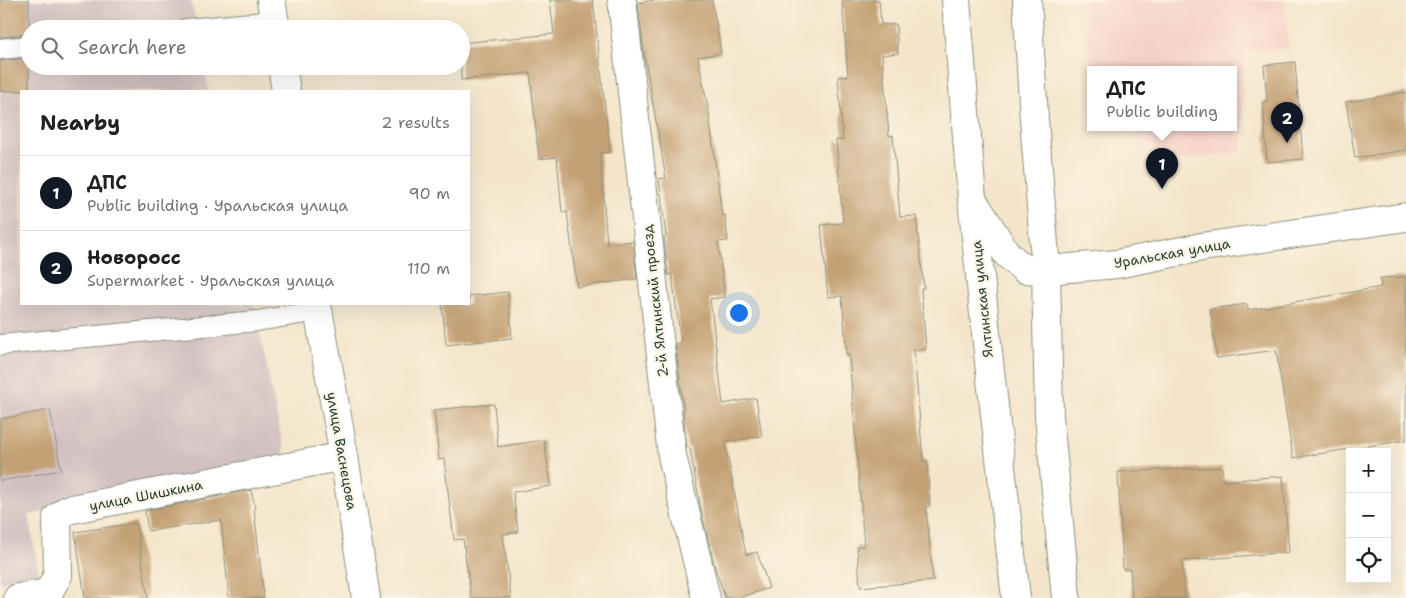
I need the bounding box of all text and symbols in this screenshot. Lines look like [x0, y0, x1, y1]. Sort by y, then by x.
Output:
search box [20, 20, 470, 75]
icon: search [38, 34, 66, 62]
text: Search here [78, 35, 187, 60]
popup [1087, 66, 1237, 131]
text: ДПС [1106, 76, 1146, 101]
text: Public building [1106, 101, 1218, 122]
pin: 2 [1271, 102, 1303, 143]
text: Nearby [40, 109, 120, 137]
text: 2 results [381, 112, 450, 133]
pin: 1 [1146, 148, 1178, 189]
text: ДПС [87, 170, 127, 195]
text: 1 [52, 183, 60, 204]
text: 90 m [409, 183, 450, 204]
text: Public building · Уральская улица [87, 195, 348, 216]
street label: 2-й Ялтинский проезд [638, 224, 672, 378]
street label: Уральская улица [1113, 234, 1232, 272]
street label: Ялтинская улица [967, 239, 997, 358]
text: Новоросс [87, 245, 181, 270]
text: 2 [50, 258, 62, 279]
text: 110 m [407, 258, 450, 279]
text: Supermarket · Уральская улица [87, 270, 334, 291]
your location [726, 300, 752, 326]
street label: улица Васнецова [323, 390, 361, 512]
map controls [1346, 448, 1391, 583]
button: + [1346, 448, 1391, 493]
street label: улица Шишкина [88, 475, 204, 515]
button: − [1346, 493, 1391, 538]
button: locate [1346, 538, 1391, 583]

